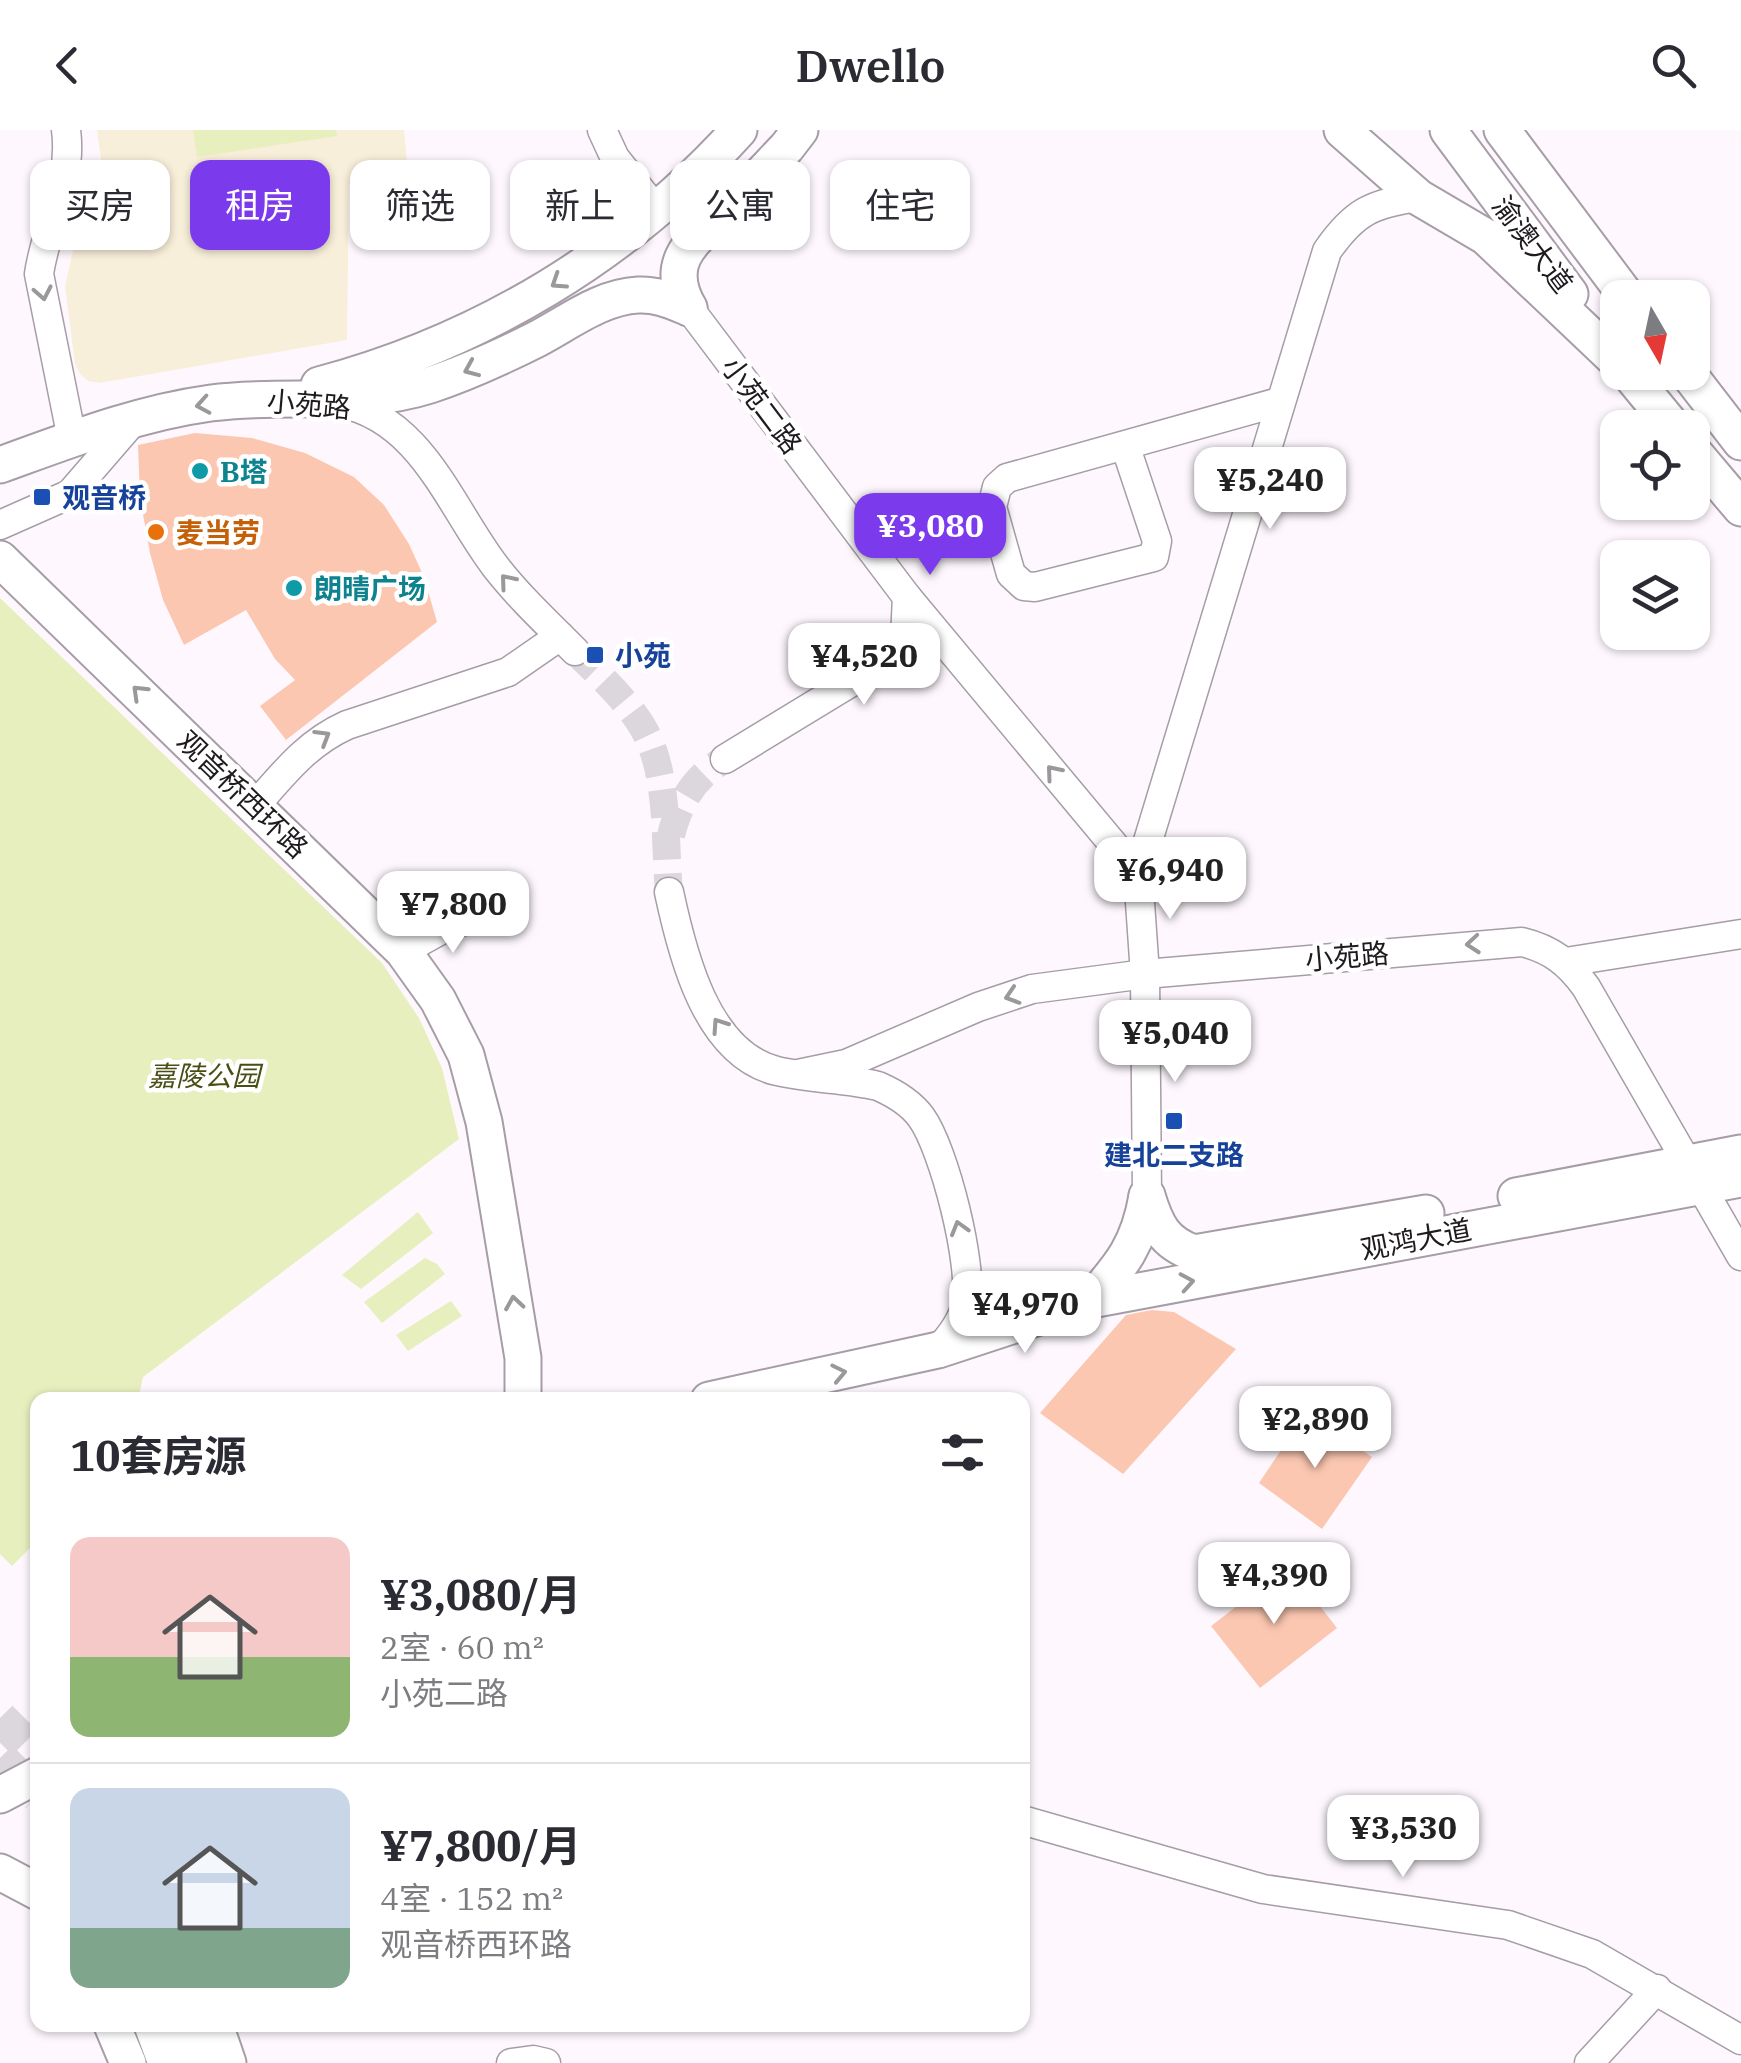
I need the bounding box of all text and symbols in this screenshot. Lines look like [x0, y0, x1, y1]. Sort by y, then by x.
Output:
text: Dwello [796, 36, 945, 94]
icon: back [40, 38, 95, 93]
icon: search [1646, 38, 1701, 93]
chip: 买房 [30, 160, 170, 250]
chip: 租房 [190, 160, 330, 250]
chip: 筛选 [350, 160, 490, 250]
chip: 新上 [510, 160, 650, 250]
chip: 公寓 [670, 160, 810, 250]
chip: 住宅 [830, 160, 970, 250]
street label: 渝澳大道 [1485, 188, 1581, 300]
one-way arrow [550, 269, 568, 288]
north arrow [1600, 280, 1710, 390]
map controls [1600, 280, 1710, 650]
one-way arrow [31, 284, 52, 301]
street label: 小苑二路 [714, 349, 810, 461]
one-way arrow [463, 357, 481, 377]
street label: 小苑路 [266, 382, 352, 426]
one-way arrow [195, 394, 211, 415]
button: locate [1600, 410, 1710, 520]
pin: ¥5,240 [1189, 447, 1351, 532]
place label: B塔 [220, 453, 268, 490]
text: ¥5,240 [1216, 458, 1324, 500]
marker: B塔 [189, 460, 211, 482]
place label: 观音桥 [62, 479, 146, 516]
marker: 观音桥 [31, 486, 53, 508]
pin: ¥3,080 [849, 493, 1011, 578]
text: ¥3,080 [876, 504, 984, 546]
place label: 麦当劳 [176, 514, 260, 551]
marker: 麦当劳 [145, 521, 167, 543]
button: layers [1600, 540, 1710, 650]
place label: 朗晴广场 [314, 570, 426, 607]
one-way arrow [501, 574, 519, 592]
marker: 朗晴广场 [283, 577, 305, 599]
pin: ¥4,520 [783, 623, 945, 708]
text: ¥4,520 [810, 634, 918, 676]
place label: 小苑 [615, 637, 671, 674]
marker: 小苑 [584, 644, 606, 666]
one-way arrow [132, 686, 150, 704]
street label: 观音桥西环路 [170, 722, 316, 866]
one-way arrow [313, 730, 331, 750]
one-way arrow [1047, 765, 1065, 783]
pin: ¥6,940 [1089, 837, 1251, 922]
text: ¥6,940 [1116, 848, 1224, 890]
pin: ¥7,800 [372, 871, 534, 956]
text: ¥7,800 [399, 882, 507, 924]
one-way arrow [1465, 933, 1481, 955]
street label: 小苑路 [1304, 934, 1390, 978]
one-way arrow [1004, 984, 1021, 1004]
pin: ¥5,040 [1094, 1000, 1256, 1085]
text: ¥5,040 [1121, 1011, 1229, 1053]
one-way arrow [712, 1018, 731, 1036]
park label: 嘉陵公园 [148, 1057, 264, 1094]
marker: 建北二支路 [1163, 1110, 1185, 1132]
place label: 建北二支路 [1104, 1136, 1244, 1173]
street label: 观鸿大道 [1357, 1210, 1475, 1268]
one-way arrow [950, 1220, 971, 1237]
pin: ¥4,970 [944, 1271, 1106, 1356]
one-way arrow [1178, 1272, 1195, 1293]
text: ¥4,970 [971, 1282, 1079, 1324]
one-way arrow [504, 1295, 525, 1312]
one-way arrow [830, 1363, 847, 1384]
pin: ¥2,890 [1234, 1386, 1396, 1471]
text: ¥2,890 [1261, 1397, 1369, 1439]
icon: filters [935, 1425, 990, 1480]
text: 10套房源 [70, 1428, 246, 1483]
pin: ¥4,390 [1193, 1542, 1355, 1627]
text: ¥4,390 [1220, 1553, 1328, 1595]
text: ¥3,080/月 [380, 1567, 581, 1622]
icon: home [150, 1577, 270, 1697]
text: 2室 · 60 m² [380, 1626, 544, 1668]
text: 小苑二路 [380, 1672, 508, 1714]
pin: ¥3,530 [1322, 1795, 1484, 1880]
text: ¥3,530 [1349, 1806, 1457, 1848]
text: ¥7,800/月 [380, 1818, 581, 1873]
icon: home [150, 1828, 270, 1948]
text: 4室 · 152 m² [380, 1877, 563, 1919]
text: 观音桥西环路 [380, 1923, 572, 1965]

